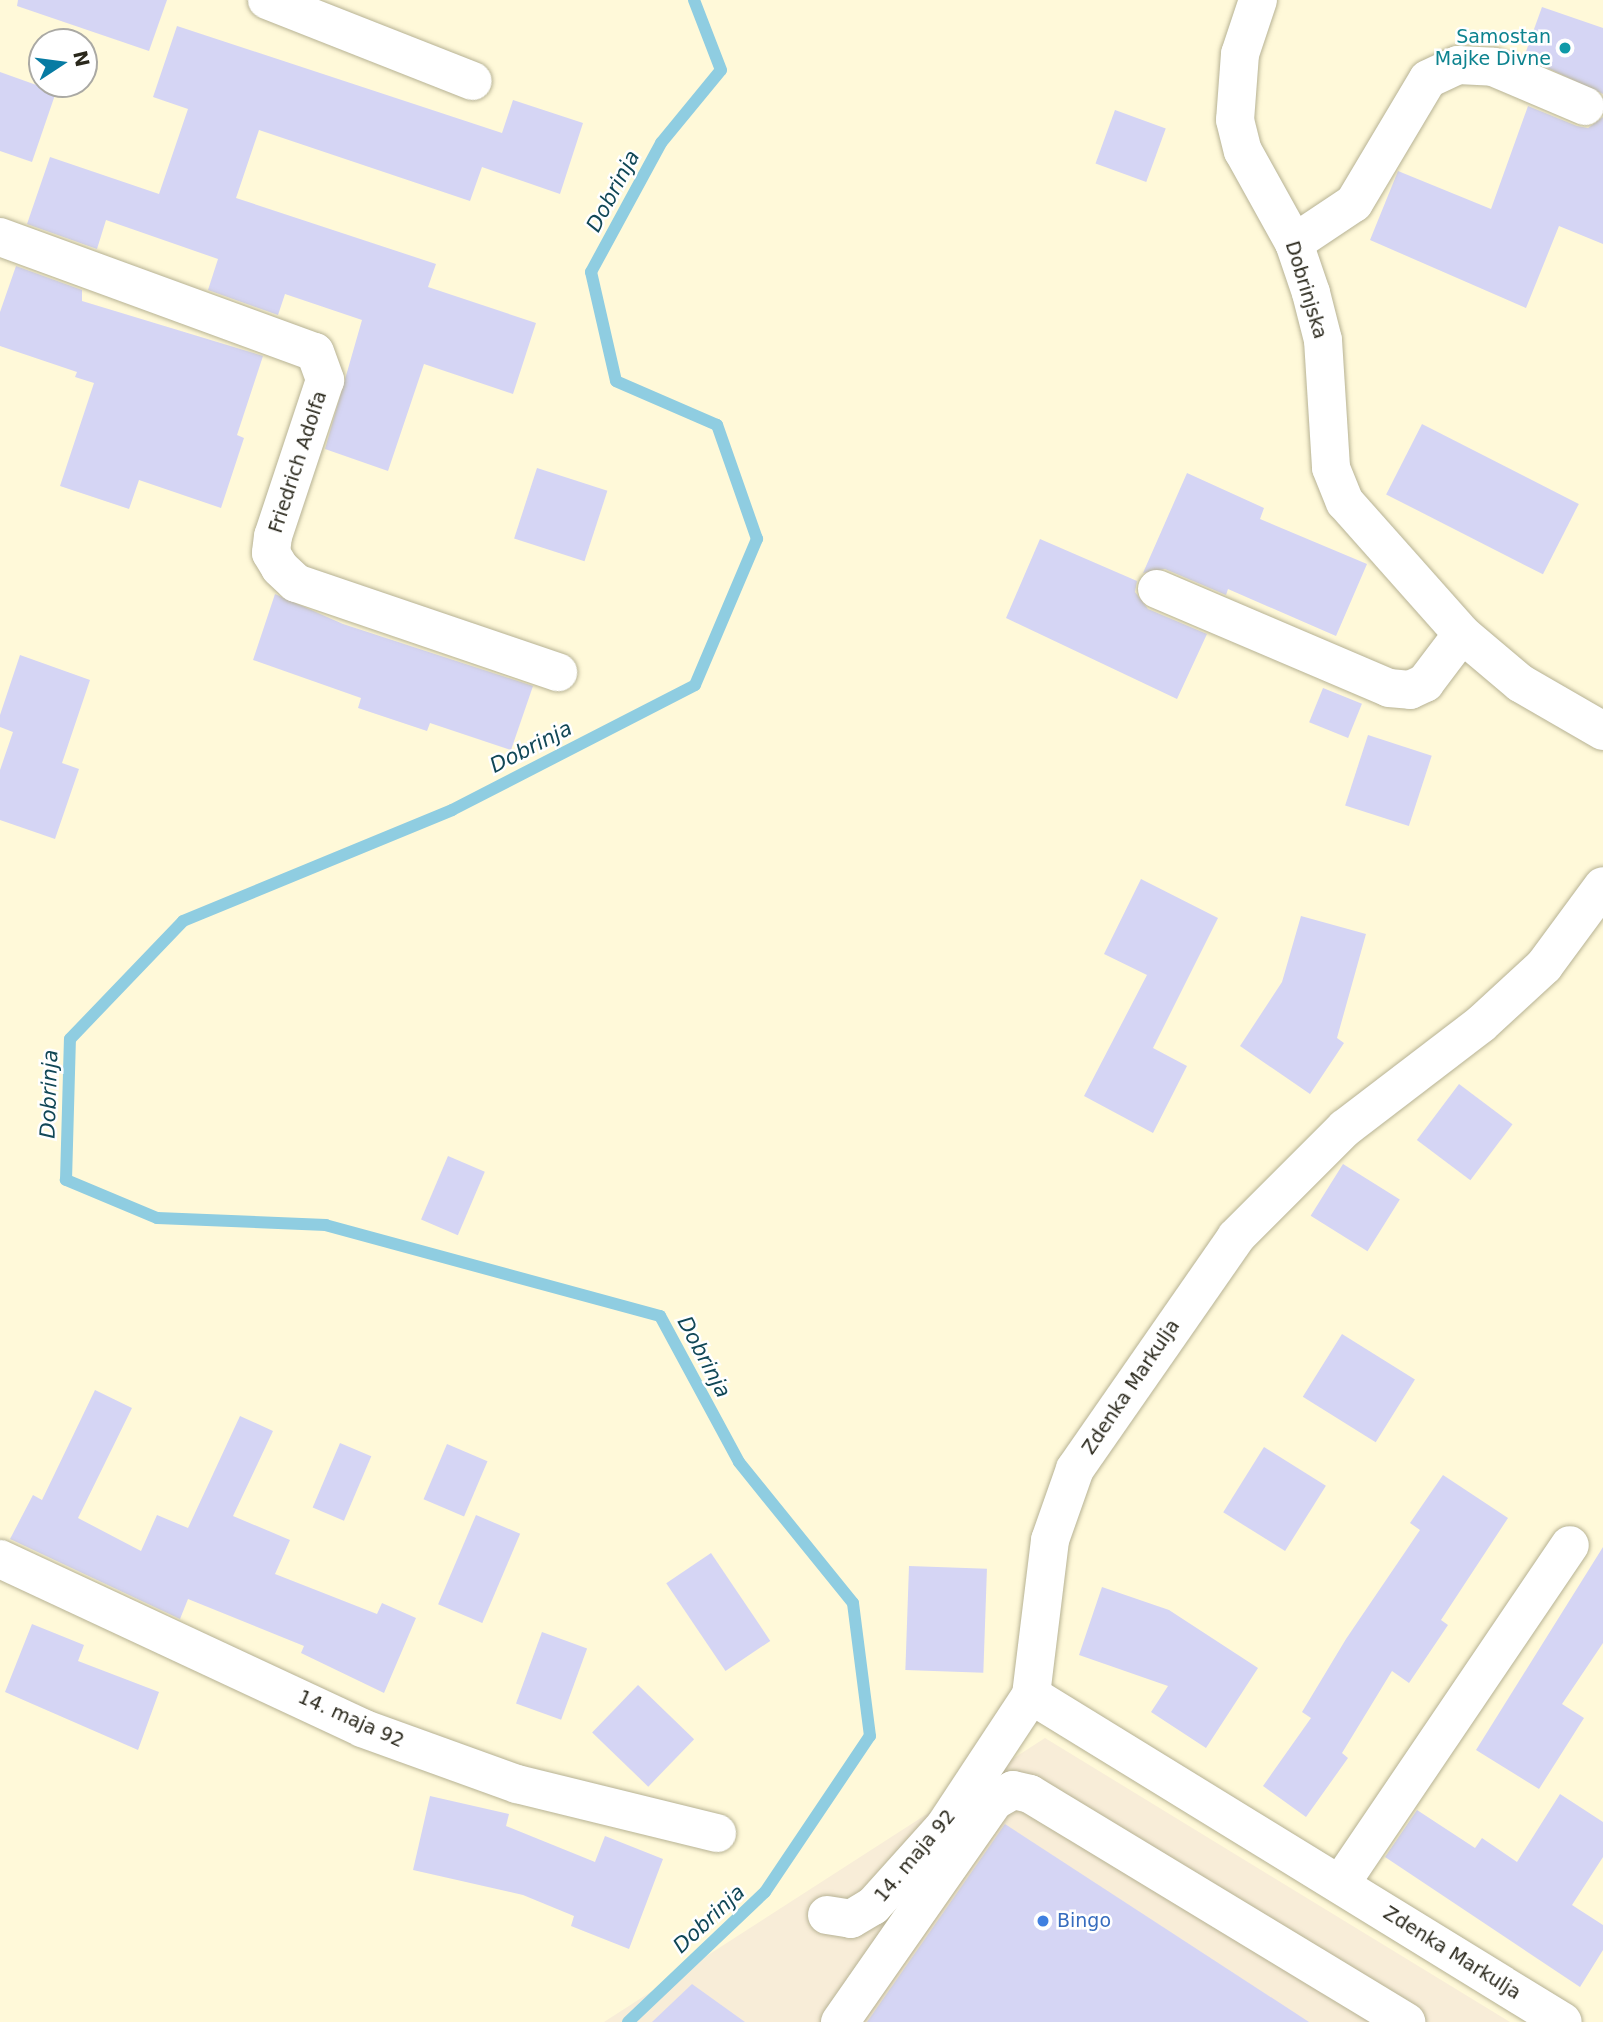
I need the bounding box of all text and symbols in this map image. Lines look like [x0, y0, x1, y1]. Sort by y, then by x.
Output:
place label: Samostan Majke Divne [1435, 26, 1551, 70]
north arrow [28, 28, 98, 98]
marker: Samostan Majke Divne [1557, 40, 1573, 56]
text: N [69, 49, 94, 69]
water label: Dobrinja [581, 146, 645, 236]
street label: Dobrinjska [1280, 238, 1332, 342]
street label: Friedrich Adolfa [264, 388, 332, 536]
water label: Dobrinja [486, 716, 576, 778]
water label: Dobrinja [35, 1049, 63, 1139]
water label: Dobrinja [672, 1312, 736, 1402]
street label: Zdenka Markulja [1077, 1315, 1185, 1459]
street label: 14. maja 92 [294, 1685, 408, 1753]
street label: 14. maja 92 [870, 1805, 960, 1907]
water label: Dobrinja [668, 1879, 750, 1959]
street label: Zdenka Markulja [1379, 1902, 1525, 2004]
place label: Bingo [1057, 1910, 1111, 1932]
marker: Bingo [1035, 1913, 1051, 1929]

